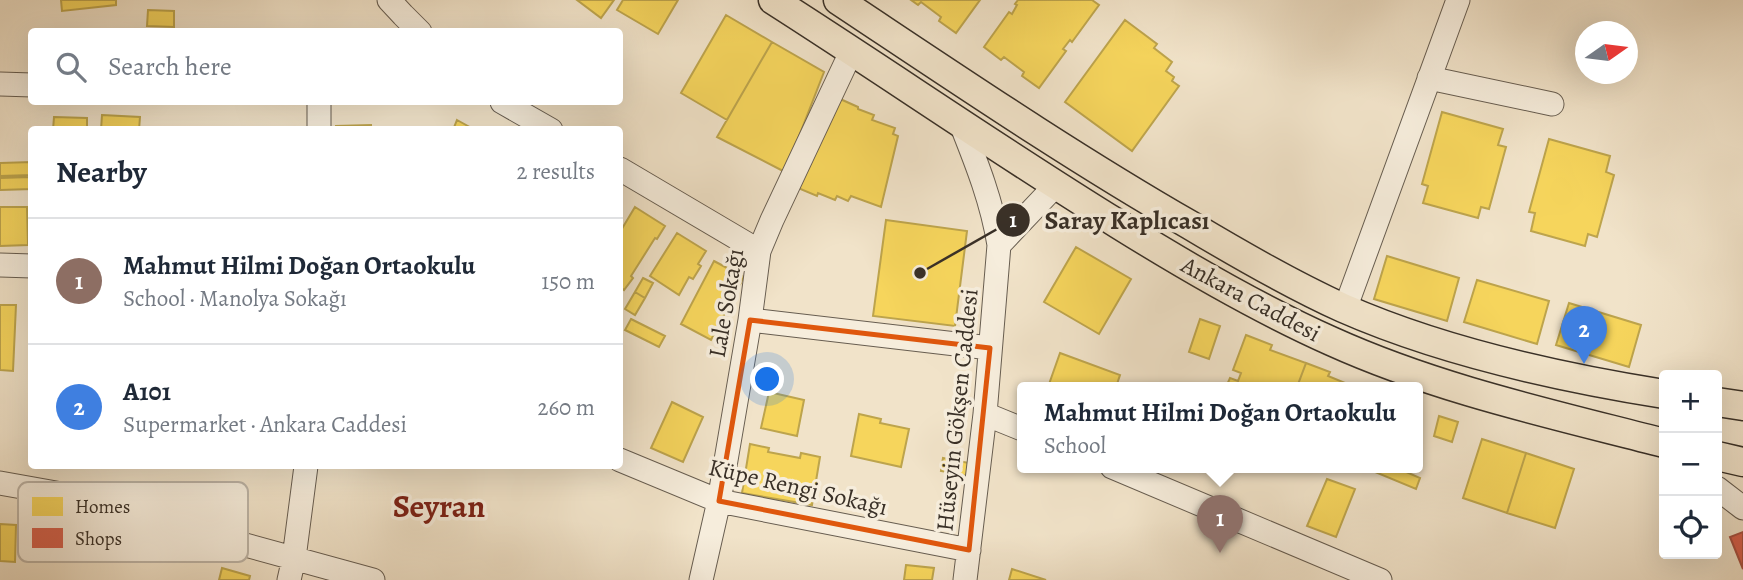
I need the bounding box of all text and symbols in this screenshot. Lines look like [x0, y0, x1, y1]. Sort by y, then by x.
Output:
north arrow [1575, 21, 1638, 84]
search box [28, 28, 623, 105]
icon: search [52, 48, 90, 86]
text: Search here [108, 49, 232, 84]
text: Nearby [56, 152, 147, 192]
text: 2 results [517, 156, 595, 187]
callout: Saray Kaplıcası [996, 196, 1223, 243]
text: Saray Kaplıcası [1045, 203, 1209, 238]
text: 1 [1009, 206, 1017, 234]
street label: Lale Sokağı [701, 246, 751, 360]
text: Mahmut Hilmi Doğan Ortaokulu [123, 248, 475, 283]
street label: Ankara Caddesi [1175, 248, 1326, 349]
text: 1 [75, 266, 83, 297]
text: 150 m [541, 266, 595, 297]
text: School · Manolya Sokağı [123, 283, 347, 314]
street label: Hüseyin Gökşen Caddesi [928, 287, 986, 533]
pin: 2 [1561, 306, 1607, 364]
your location [750, 362, 784, 396]
map controls [1659, 370, 1722, 559]
button: + [1659, 370, 1722, 433]
text: A101 [123, 374, 171, 409]
popup [1017, 382, 1423, 473]
text: 2 [73, 392, 85, 423]
text: 260 m [537, 392, 595, 423]
text: Mahmut Hilmi Doğan Ortaokulu [1044, 395, 1396, 430]
text: Supermarket · Ankara Caddesi [123, 409, 407, 440]
text: School [1044, 430, 1106, 461]
button: − [1659, 433, 1722, 496]
street label: Küpe Rengi Sokağı [705, 451, 891, 523]
legend [18, 482, 248, 562]
district label: Seyran [393, 484, 485, 528]
text: Homes [75, 494, 130, 520]
pin: 1 [1197, 495, 1243, 553]
button: locate [1659, 496, 1722, 559]
text: Shops [75, 526, 122, 552]

